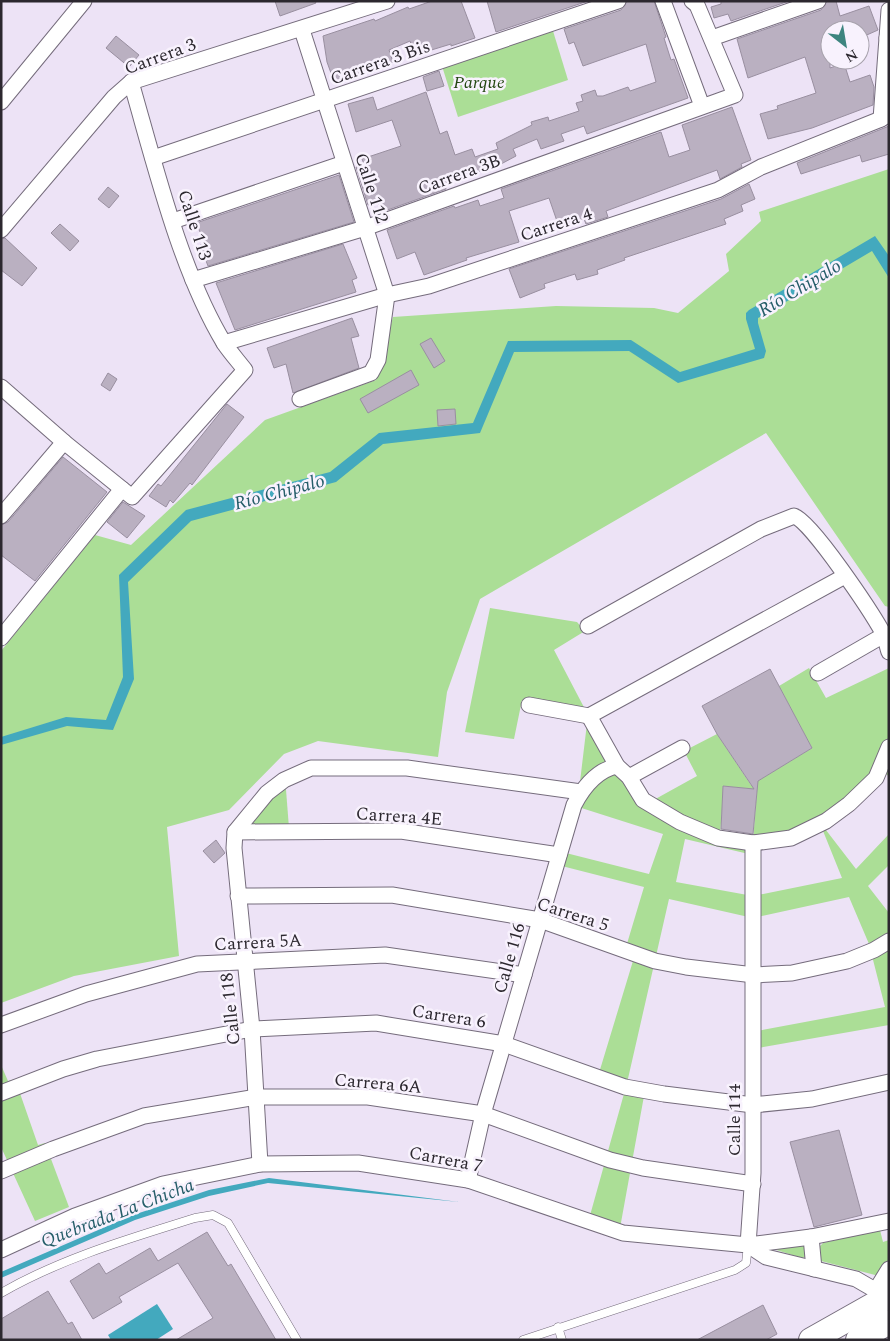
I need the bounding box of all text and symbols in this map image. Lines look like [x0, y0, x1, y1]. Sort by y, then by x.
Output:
north arrow [820, 20, 870, 70]
street label: Carrera 3 [121, 31, 200, 82]
street label: Carrera 3 Bis [326, 33, 434, 92]
text: N [841, 44, 862, 68]
park label: Parque [453, 69, 505, 96]
street label: Carrera 3B [414, 147, 504, 202]
street label: Calle 112 [347, 149, 396, 227]
street label: Calle 113 [170, 186, 219, 264]
street label: Carrera 4 [517, 200, 596, 249]
water label: Río Chipalo [752, 252, 847, 325]
water label: Río Chipalo [231, 466, 328, 518]
street label: Carrera 4E [355, 800, 443, 833]
street label: Carrera 5 [533, 890, 612, 939]
street label: Calle 116 [487, 920, 532, 997]
street label: Carrera 5A [213, 927, 303, 958]
street label: Calle 118 [213, 971, 248, 1046]
street label: Carrera 6 [410, 997, 488, 1036]
street label: Carrera 6A [333, 1066, 423, 1101]
street label: Calle 114 [721, 1084, 748, 1156]
street label: Carrera 7 [407, 1139, 485, 1180]
water label: Quebrada La Chicha [37, 1171, 199, 1256]

